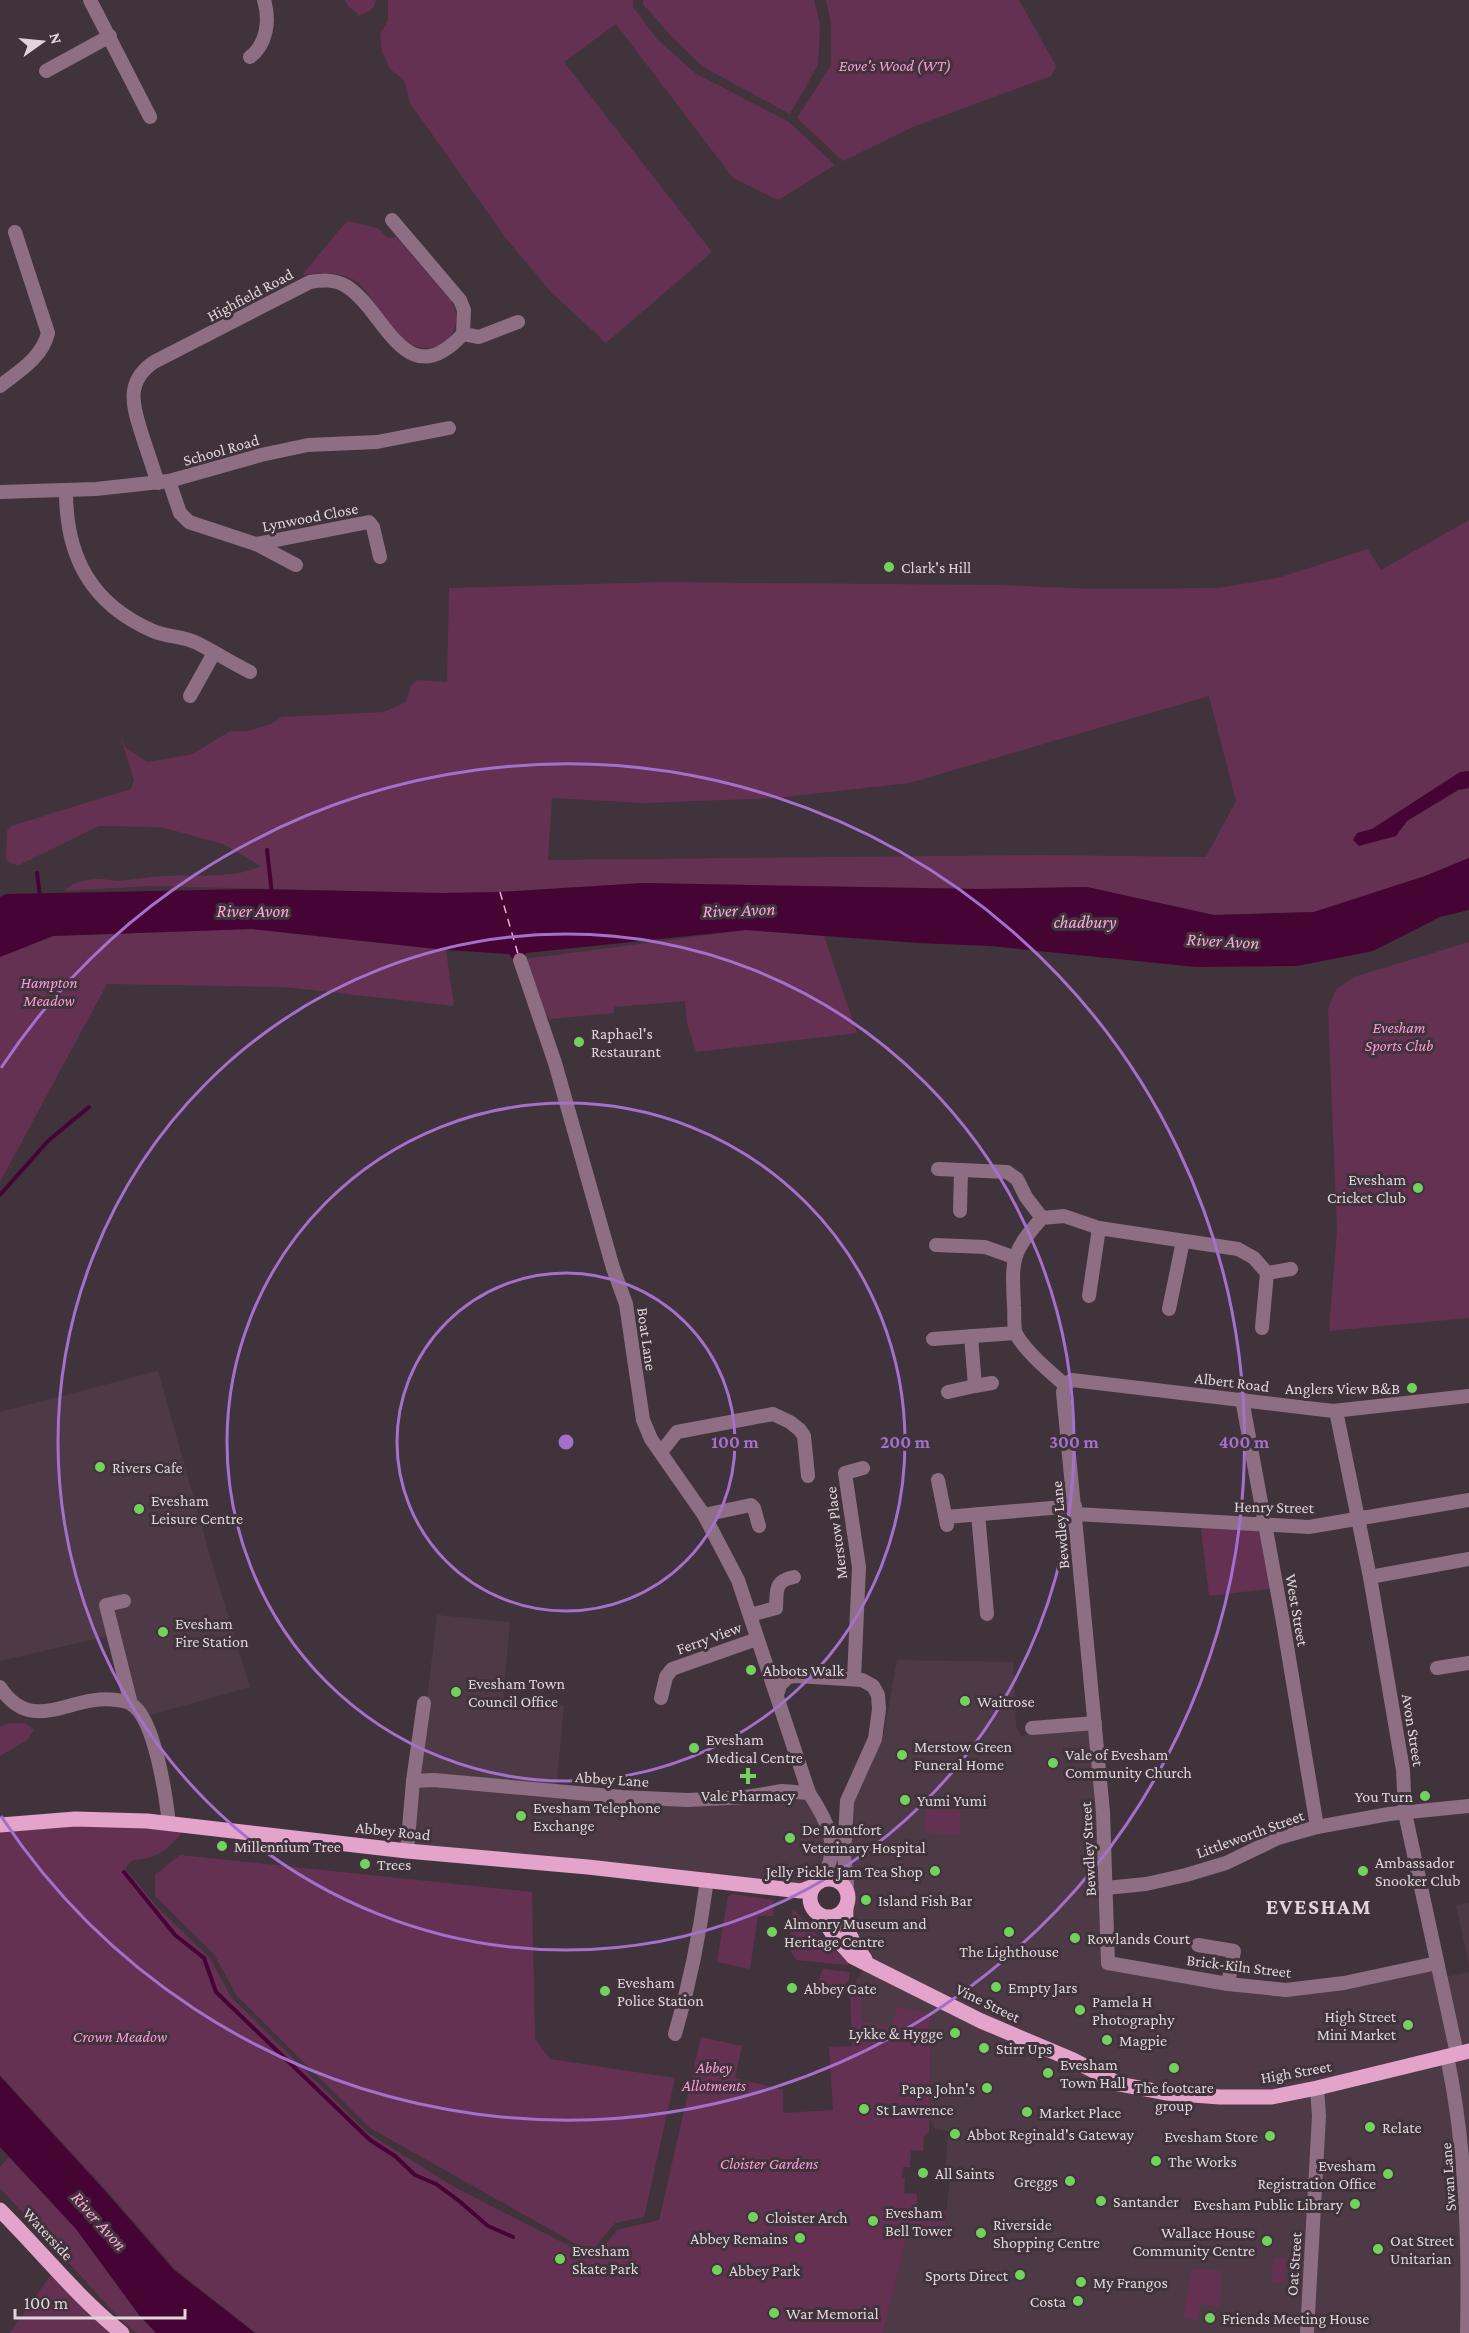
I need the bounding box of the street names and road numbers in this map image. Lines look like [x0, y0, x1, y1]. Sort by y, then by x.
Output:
street label: Highfield Road [204, 265, 297, 326]
street label: School Road [181, 431, 261, 469]
street label: Lynwood Close [261, 499, 360, 536]
street label: Boat Lane [634, 1306, 660, 1372]
street label: Albert Road [1194, 1369, 1271, 1395]
street label: Bewdley Lane [1048, 1480, 1073, 1570]
street label: Merstow Place [822, 1486, 850, 1580]
street label: Henry Street [1234, 1498, 1315, 1517]
street label: West Street [1282, 1573, 1312, 1648]
street label: Ferry View [674, 1618, 744, 1659]
street label: Avon Street [1399, 1693, 1427, 1768]
street label: Abbey Lane [575, 1768, 649, 1791]
street label: Bewdley Street [1077, 1800, 1100, 1897]
street label: Littleworth Street [1194, 1806, 1307, 1861]
street label: Abbey Road [355, 1819, 432, 1844]
street label: Brick-Kiln Street [1186, 1951, 1293, 1981]
street label: Vine Street [953, 1980, 1023, 2026]
street label: High Street [1259, 2057, 1334, 2088]
street label: Swan Lane [1437, 2142, 1459, 2212]
street label: Waterside [20, 2204, 76, 2264]
street label: Oat Street [1283, 2231, 1305, 2296]

